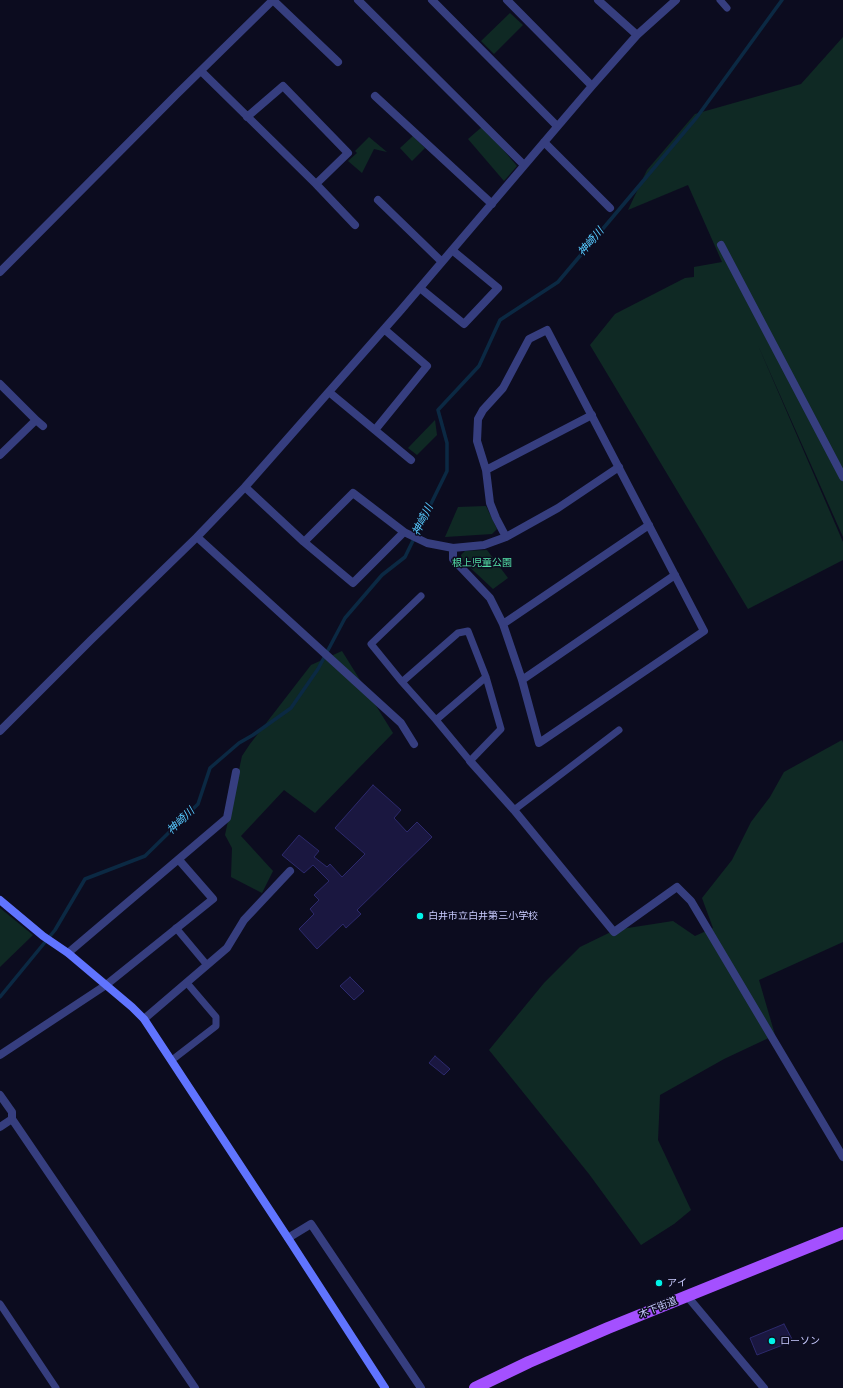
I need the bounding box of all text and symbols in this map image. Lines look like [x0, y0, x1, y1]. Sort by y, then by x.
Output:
water label: 神崎川 [575, 225, 607, 259]
water label: 神崎川 [410, 502, 436, 538]
park label: 根上児童公園 [452, 557, 512, 569]
water label: 神崎川 [165, 805, 197, 837]
place label: 白井市立白井第三小学校 [428, 910, 538, 922]
marker: 白井市立白井第三小学校 [415, 911, 425, 921]
place label: アイ [667, 1277, 687, 1289]
marker: アイ [654, 1278, 664, 1288]
street label: 木下街道 [637, 1295, 679, 1321]
place label: ローソン [780, 1335, 820, 1347]
marker: ローソン [767, 1336, 777, 1346]

